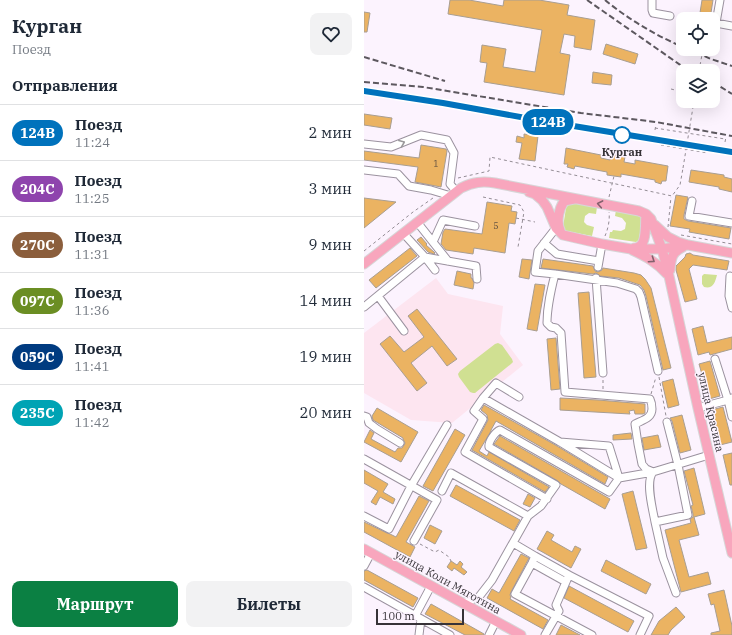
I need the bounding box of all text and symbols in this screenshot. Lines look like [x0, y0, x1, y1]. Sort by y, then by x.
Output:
map controls [676, 12, 720, 108]
button: locate [676, 12, 720, 56]
button: heart [310, 13, 352, 55]
text: Курган [12, 14, 82, 38]
text: Поезд [12, 41, 51, 58]
button: layers [676, 64, 720, 108]
text: Отправления [12, 76, 118, 95]
line badge: 124В [520, 109, 576, 135]
text: 124В [530, 113, 566, 131]
text: Поезд [75, 115, 122, 134]
text: 2 мин [308, 123, 352, 142]
text: 124В [20, 124, 55, 142]
marker: Курган [613, 126, 631, 144]
text: 11:24 [75, 134, 110, 151]
one-way arrow [397, 140, 405, 148]
place label: Курган [602, 145, 643, 159]
house number: 1 [433, 158, 439, 169]
text: Поезд [75, 171, 122, 190]
text: 3 мин [308, 179, 352, 198]
text: 204С [20, 180, 55, 198]
text: 11:25 [75, 190, 109, 207]
one-way arrow [597, 200, 603, 208]
house number: 5 [493, 220, 499, 231]
text: Поезд [75, 227, 122, 246]
text: 9 мин [308, 235, 352, 254]
text: 270С [20, 236, 55, 254]
text: 11:31 [75, 246, 109, 263]
one-way arrow [647, 256, 654, 263]
text: Поезд [75, 283, 122, 302]
text: 14 мин [299, 291, 352, 310]
text: 097С [20, 292, 55, 310]
text: 11:36 [75, 302, 109, 319]
text: Поезд [75, 339, 122, 358]
text: 19 мин [299, 347, 352, 366]
text: 059С [20, 348, 55, 366]
text: 11:41 [75, 358, 109, 375]
street label: улица Красина [695, 371, 727, 453]
text: Поезд [75, 395, 122, 414]
text: 20 мин [299, 403, 352, 422]
text: 235С [20, 404, 55, 422]
text: 11:42 [75, 414, 109, 431]
street label: улица Коли Мяготина [393, 547, 503, 617]
button: Маршрут [12, 581, 178, 627]
button: Билеты [186, 581, 352, 627]
scale bar [376, 607, 464, 626]
text: 100 m [382, 609, 415, 623]

